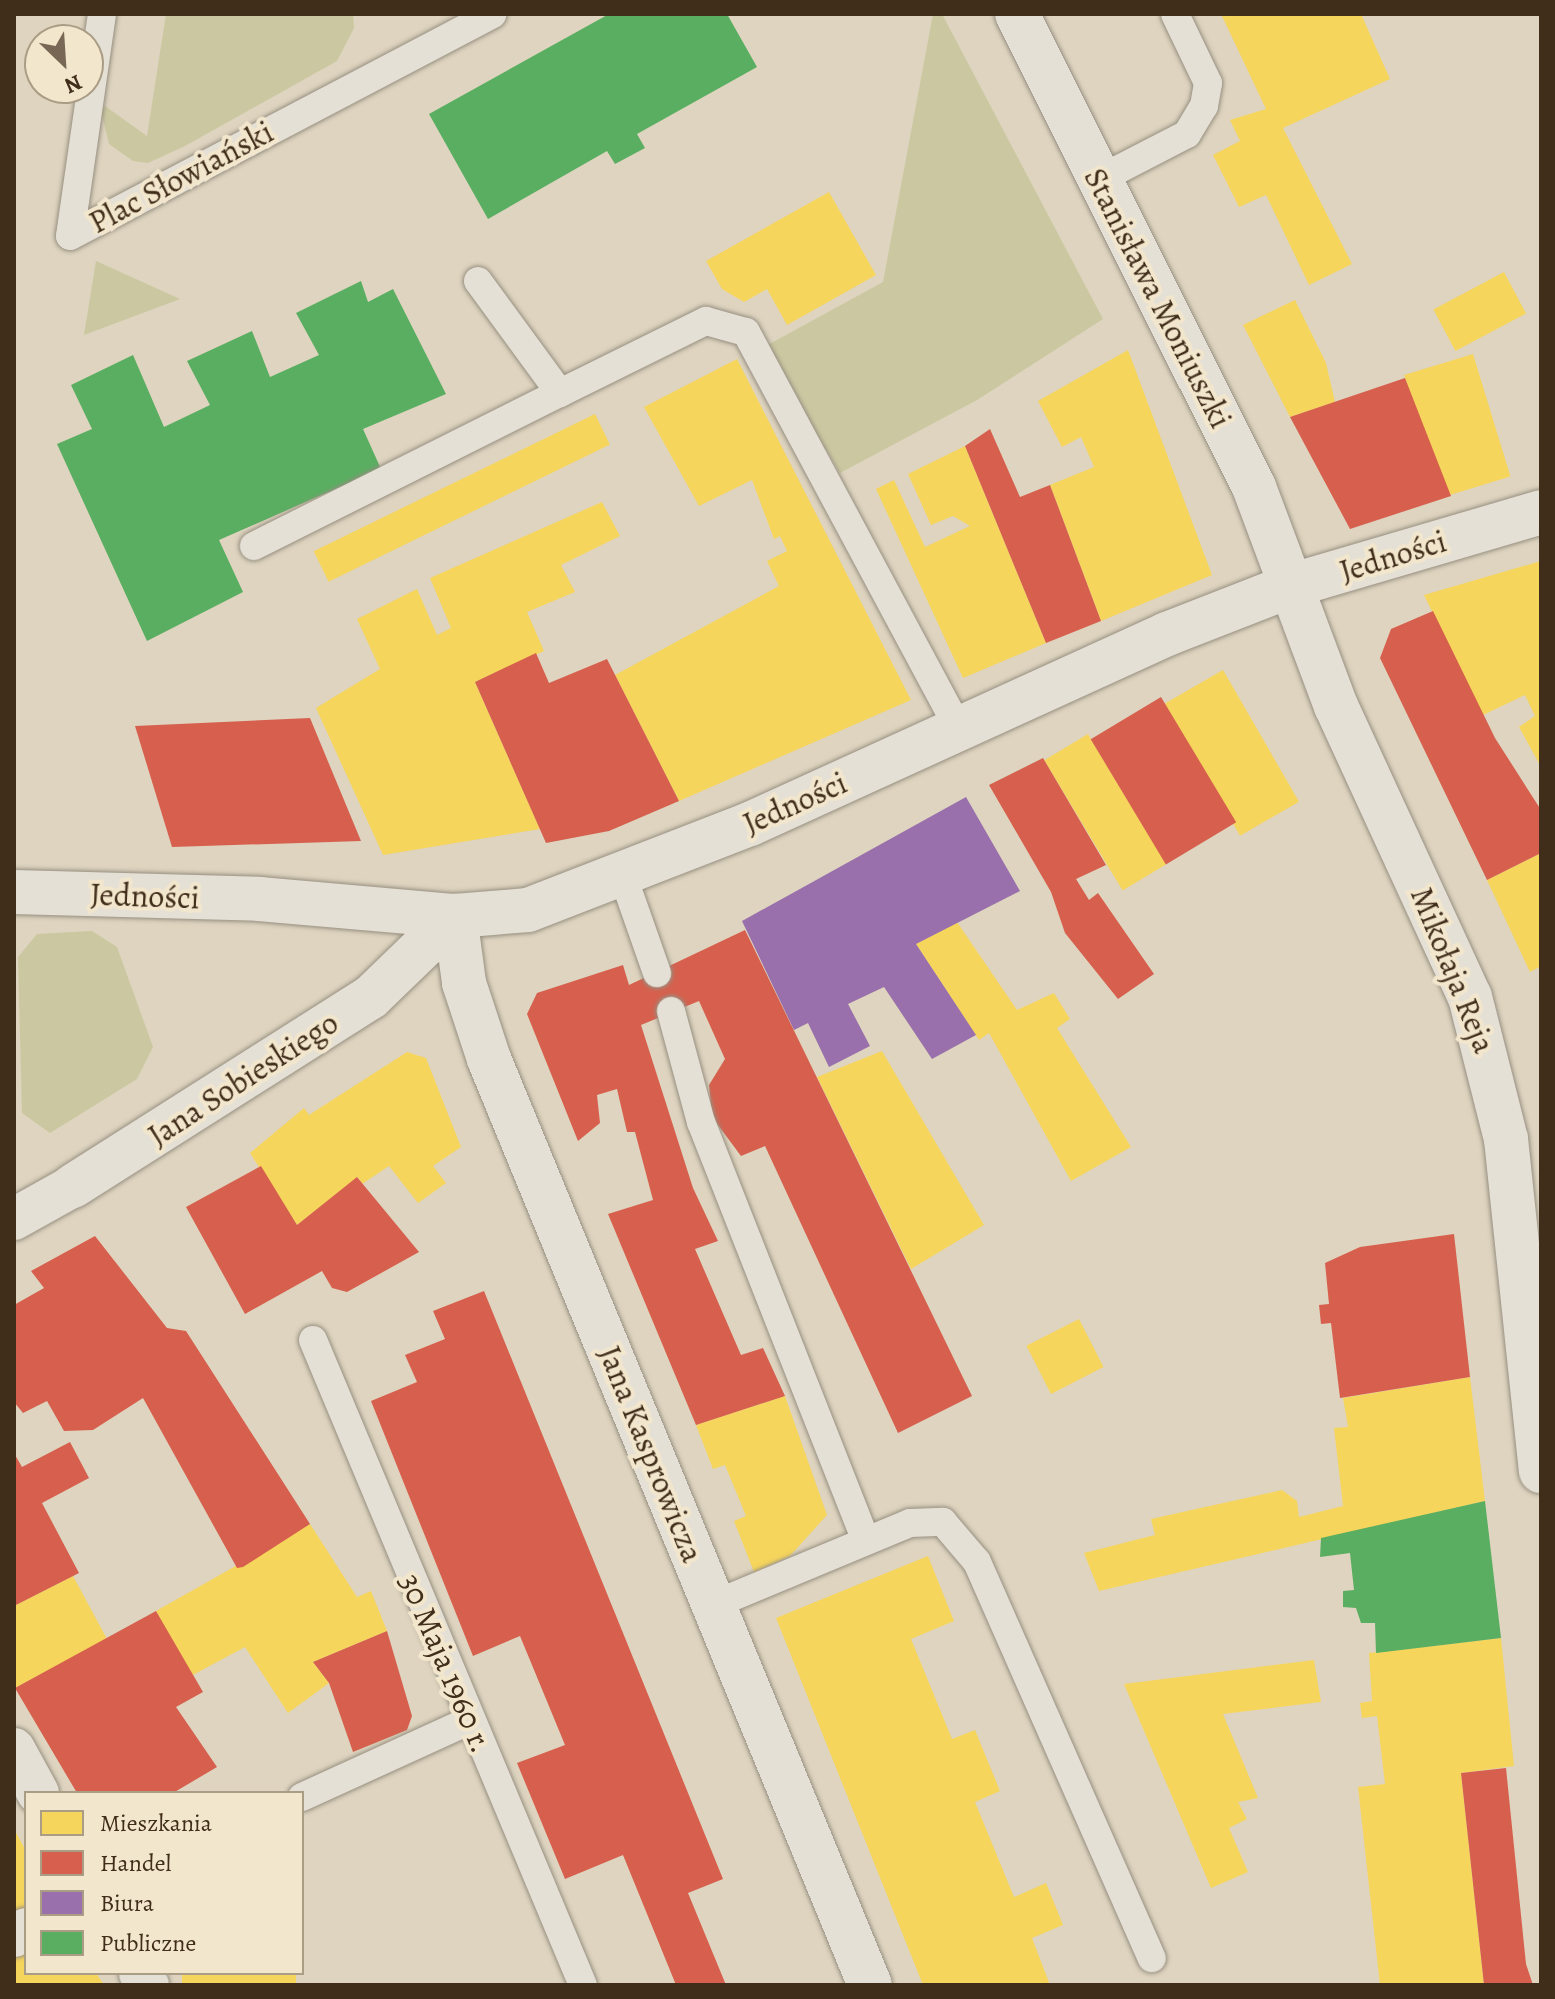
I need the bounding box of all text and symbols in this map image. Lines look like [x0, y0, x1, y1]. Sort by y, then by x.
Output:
north arrow [24, 24, 104, 104]
text: N [60, 67, 87, 101]
street label: Plac Słowiański [82, 112, 280, 242]
street label: Stanisława Moniuszki [1076, 161, 1240, 435]
street label: Jedności [1335, 522, 1451, 590]
street label: Jedności [737, 763, 853, 843]
street label: Jedności [90, 875, 200, 917]
street label: Mikołaja Reja [1402, 881, 1504, 1059]
street label: Jana Sobieskiego [141, 1003, 345, 1155]
street label: Jana Kasprowicza [590, 1340, 712, 1568]
street label: 30 Maja 1960 r. [391, 1568, 501, 1758]
legend [24, 1791, 304, 1975]
text: Mieszkania [100, 1807, 212, 1839]
text: Handel [100, 1847, 171, 1879]
text: Biura [100, 1887, 154, 1919]
text: Publiczne [100, 1927, 196, 1959]

